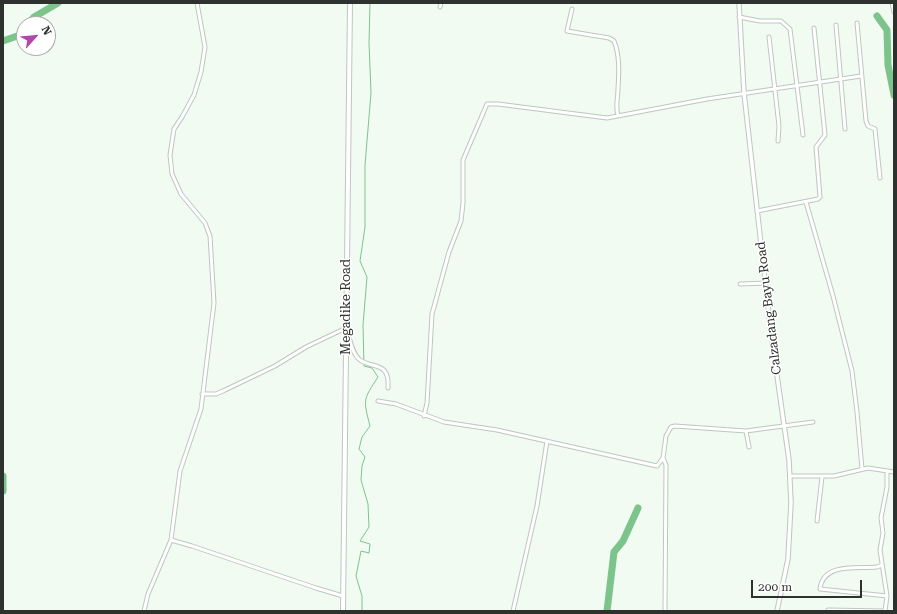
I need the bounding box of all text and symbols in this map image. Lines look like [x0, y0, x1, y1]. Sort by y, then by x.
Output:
north arrow [16, 16, 56, 56]
text: N [39, 24, 54, 38]
street label: Calzadang Bayu Road [753, 240, 785, 376]
street label: Megadike Road [338, 259, 354, 355]
scale bar [753, 572, 864, 598]
text: 200 m [758, 580, 792, 594]

